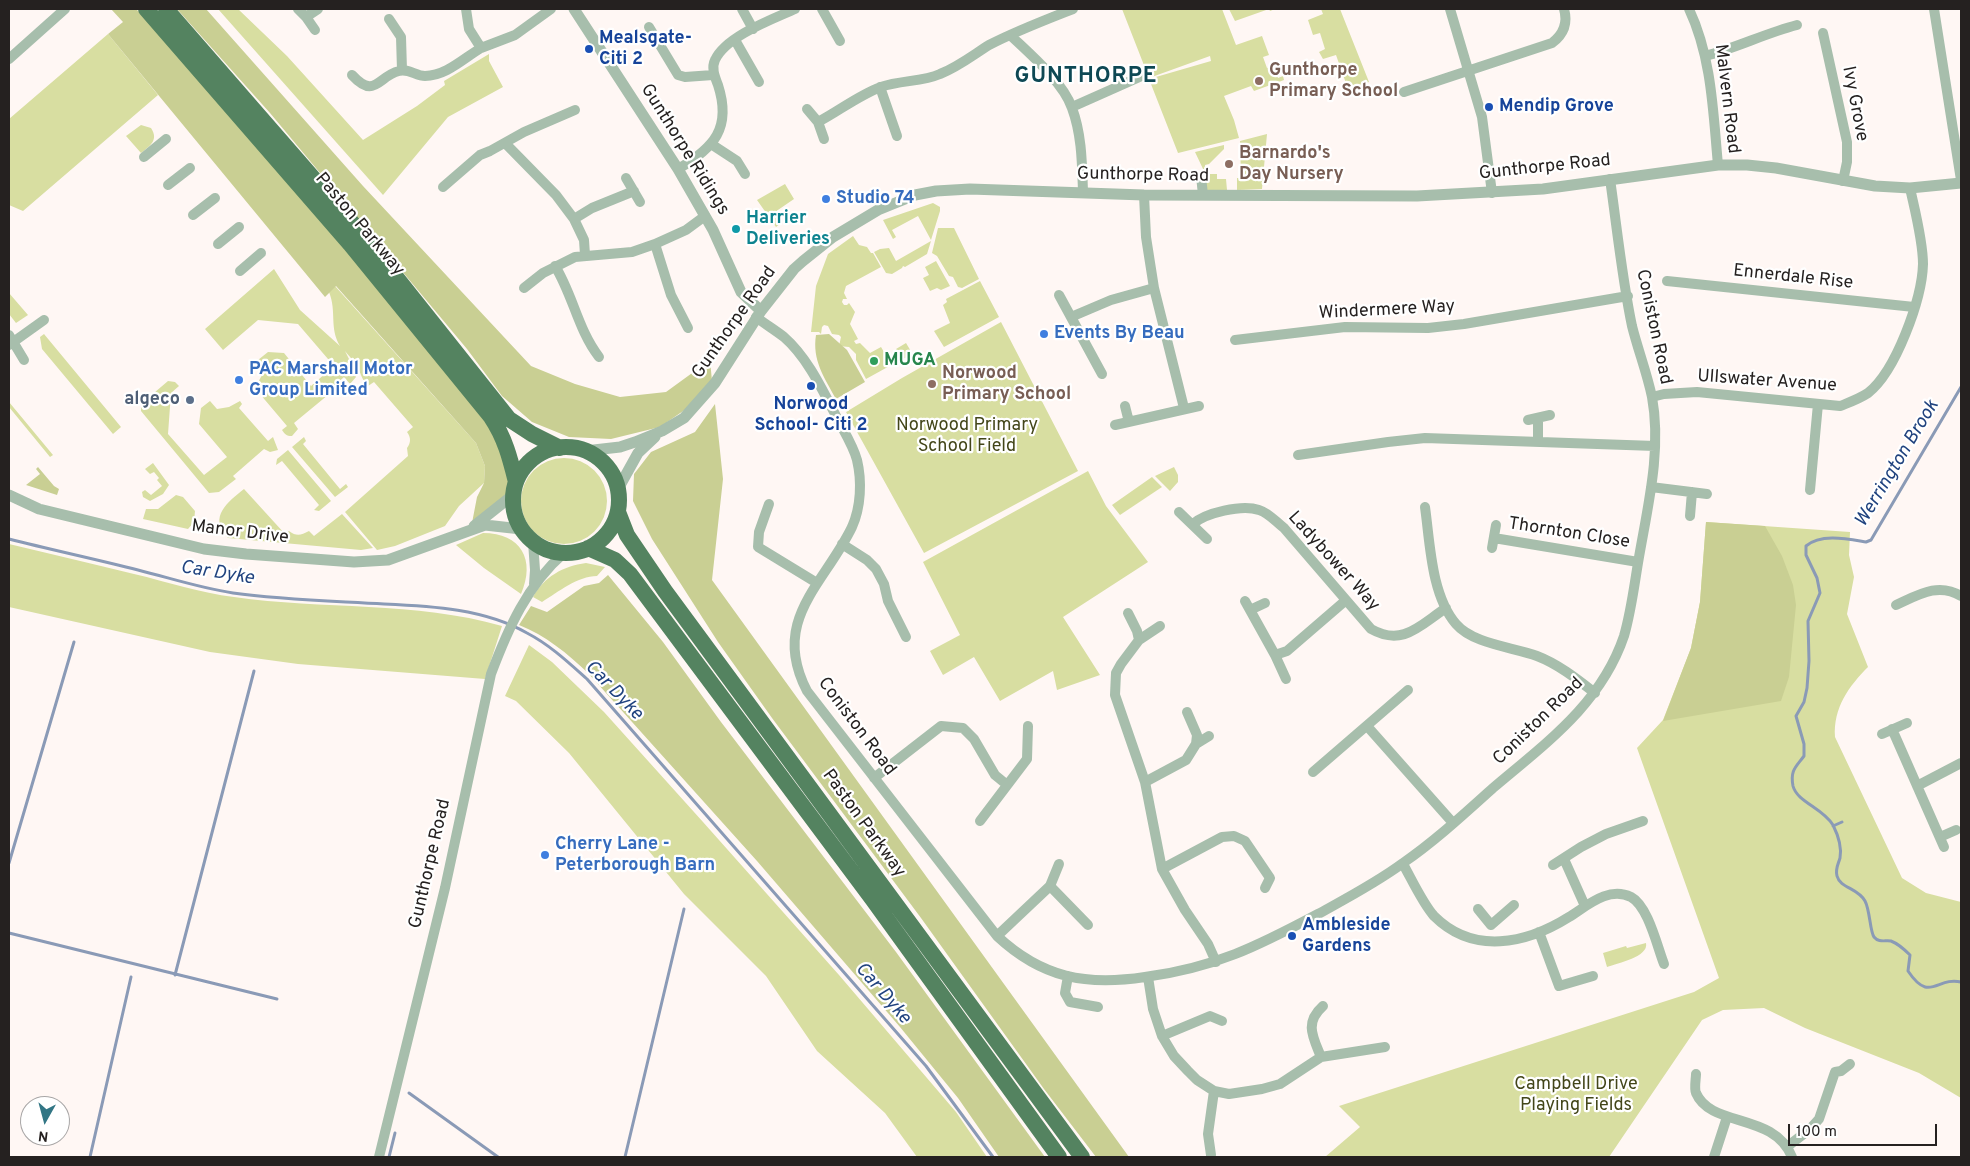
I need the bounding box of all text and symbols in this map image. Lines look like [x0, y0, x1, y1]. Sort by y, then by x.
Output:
place label: Mealsgate- Citi 2 [599, 28, 692, 70]
marker: Mealsgate- Citi 2 [583, 43, 595, 55]
street label: Malvern Road [1709, 43, 1743, 155]
place label: Gunthorpe Primary School [1269, 60, 1398, 102]
district label: GUNTHORPE [1013, 65, 1159, 91]
street label: Ivy Grove [1836, 65, 1872, 143]
marker: Gunthorpe Primary School [1253, 75, 1265, 87]
street label: Gunthorpe Ridings [635, 80, 733, 220]
place label: Mendip Grove [1499, 96, 1614, 118]
marker: Mendip Grove [1483, 101, 1495, 113]
place label: Barnardo's Day Nursery [1239, 143, 1344, 186]
street label: Gunthorpe Road [1478, 150, 1612, 186]
marker: Barnardo's Day Nursery [1223, 158, 1235, 170]
street label: Gunthorpe Road [1077, 164, 1209, 188]
street label: Paston Parkway [310, 169, 408, 281]
place label: Studio 74 [836, 188, 915, 210]
marker: Studio 74 [820, 193, 832, 205]
place label: Harrier Deliveries [746, 208, 830, 250]
marker: Harrier Deliveries [730, 223, 742, 235]
street label: Ennerdale Rise [1732, 261, 1854, 295]
street label: Gunthorpe Road [688, 263, 782, 383]
street label: Coniston Road [1630, 267, 1676, 387]
street label: Windermere Way [1318, 297, 1456, 325]
place label: Events By Beau [1054, 323, 1185, 345]
marker: Events By Beau [1038, 328, 1050, 340]
place label: MUGA [884, 350, 936, 372]
marker: MUGA [868, 355, 880, 367]
place label: PAC Marshall Motor Group Limited [249, 359, 413, 402]
place label: Norwood Primary School [942, 363, 1071, 406]
street label: Ullswater Avenue [1696, 366, 1838, 398]
marker: PAC Marshall Motor Group Limited [233, 374, 245, 386]
marker: Norwood Primary School [926, 378, 938, 390]
marker: Norwood School- Citi 2 [805, 380, 817, 392]
place label: algeco [124, 389, 180, 411]
marker: algeco [184, 394, 196, 406]
place label: Norwood School- Citi 2 [755, 394, 867, 436]
water label: Werrington Brook [1851, 396, 1945, 532]
park label: Norwood Primary School Field [896, 415, 1038, 458]
street label: Ladybower Way [1282, 508, 1384, 616]
street label: Thornton Close [1507, 514, 1631, 554]
street label: Manor Drive [190, 516, 290, 550]
water label: Car Dyke [179, 557, 255, 591]
water label: Car Dyke [579, 656, 647, 726]
street label: Coniston Road [1489, 673, 1589, 771]
street label: Coniston Road [812, 674, 900, 780]
street label: Paston Parkway [817, 766, 909, 882]
street label: Gunthorpe Road [406, 797, 456, 931]
place label: Cherry Lane - Peterborough Barn [555, 834, 715, 876]
marker: Cherry Lane - Peterborough Barn [539, 849, 551, 861]
place label: Ambleside Gardens [1302, 915, 1391, 958]
marker: Ambleside Gardens [1286, 930, 1298, 942]
water label: Car Dyke [849, 959, 915, 1029]
park label: Campbell Drive Playing Fields [1514, 1074, 1638, 1116]
north arrow [20, 1096, 70, 1146]
scale bar [1790, 1114, 1939, 1146]
text: 100 m [1796, 1123, 1837, 1142]
text: N [37, 1126, 49, 1144]

